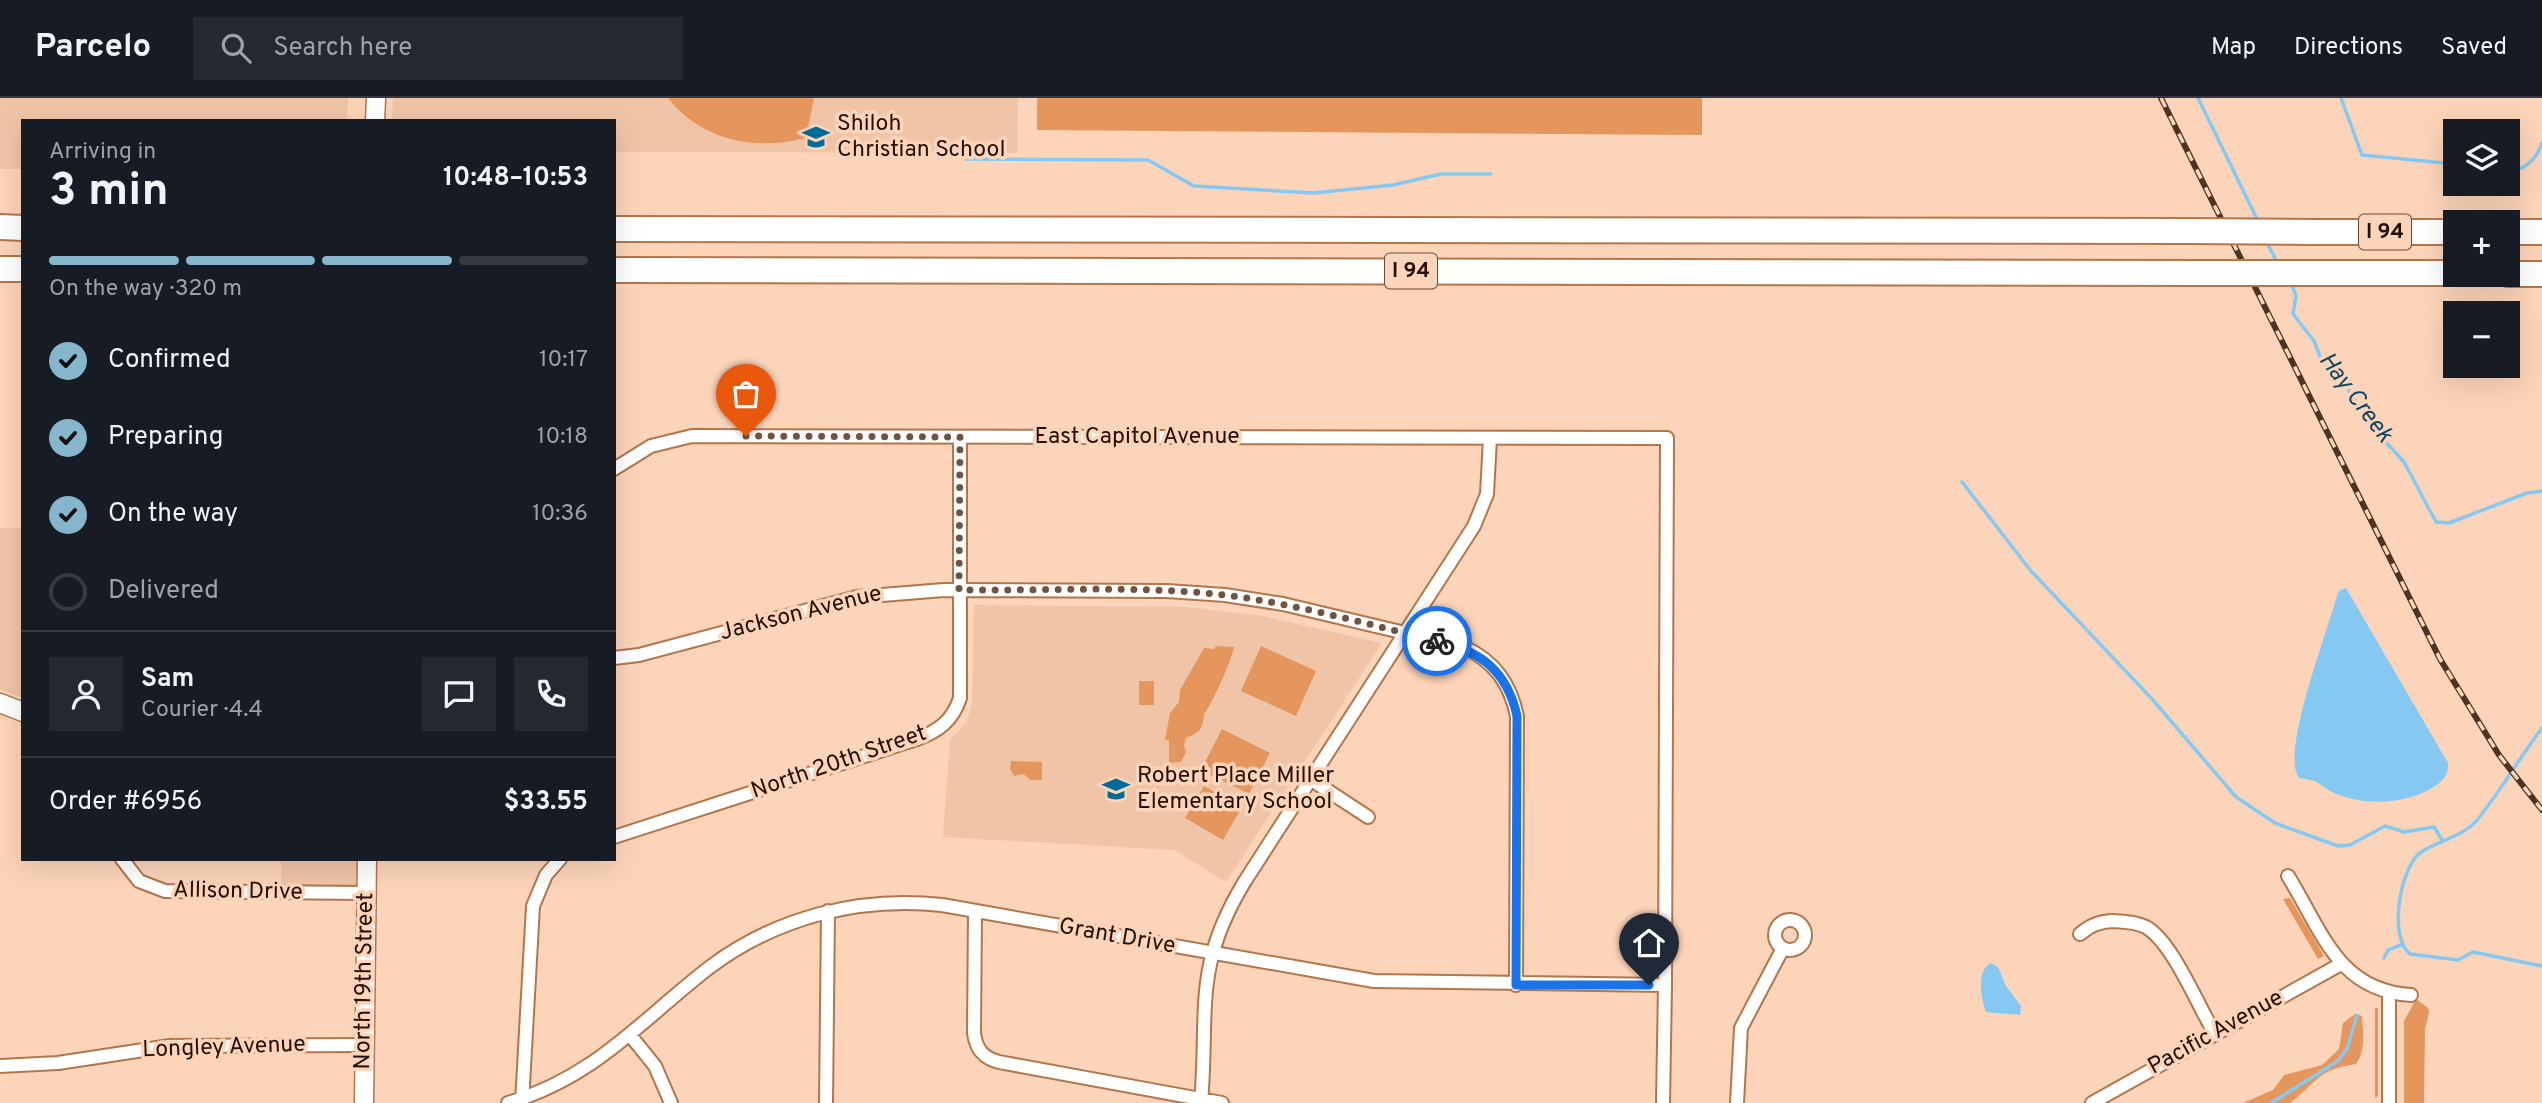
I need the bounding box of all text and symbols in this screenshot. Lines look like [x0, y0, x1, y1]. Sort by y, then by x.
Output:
search box [193, 17, 683, 80]
text: Parcelo [35, 27, 151, 69]
icon: search [217, 29, 255, 67]
text: Search here [273, 32, 412, 65]
text: Map [2211, 33, 2256, 63]
text: Directions [2294, 33, 2403, 63]
text: Saved [2441, 33, 2507, 63]
place label: Shiloh Christian School [837, 110, 1005, 165]
map controls [2443, 119, 2520, 378]
button: layers [2443, 119, 2520, 196]
school or university icon: Shiloh Christian School [801, 122, 831, 152]
text: Arriving in [49, 138, 156, 167]
text: 10:48–10:53 [443, 162, 588, 195]
text: 3 min [49, 163, 169, 222]
button: + [2443, 210, 2520, 287]
road number: I 94 [2359, 214, 2411, 250]
road number: I 94 [1385, 254, 1437, 288]
text: On the way · 320 m [49, 275, 242, 304]
button: − [2443, 301, 2520, 378]
icon: check [49, 342, 87, 380]
text: Confirmed [108, 344, 231, 377]
text: 10:17 [539, 346, 588, 375]
water label: Hay Creek [2311, 347, 2399, 450]
pin [716, 364, 776, 436]
icon: bag [727, 375, 765, 413]
icon: check [49, 419, 87, 457]
text: Preparing [108, 421, 223, 454]
text: 10:18 [537, 423, 588, 452]
street label: East Capitol Avenue [1034, 423, 1240, 452]
icon: check [49, 496, 87, 534]
text: On the way [108, 498, 238, 531]
text: 10:36 [532, 500, 588, 529]
text: Delivered [108, 575, 219, 608]
street label: Jackson Avenue [717, 580, 885, 648]
courier [1402, 606, 1472, 676]
icon: bike [1418, 622, 1456, 660]
button: person [49, 657, 123, 731]
button: chat [422, 657, 496, 731]
button: phone [514, 657, 588, 731]
text: Sam [141, 663, 194, 696]
text: Courier · 4.4 [141, 696, 263, 725]
street label: North 20th Street [747, 719, 931, 807]
place label: Robert Place Miller Elementary School [1137, 762, 1334, 817]
school or university icon: Robert Place Miller Elementary School [1101, 774, 1131, 804]
text: Order #6956 [49, 786, 202, 819]
text: $33.55 [504, 786, 588, 819]
street label: Allison Drive [173, 876, 303, 908]
street label: North 19th Street [349, 892, 381, 1070]
street label: Grant Drive [1056, 912, 1178, 962]
pin [1619, 913, 1679, 985]
icon: home [1630, 924, 1668, 962]
street label: Pacific Avenue [2143, 984, 2289, 1082]
street label: Longley Avenue [142, 1031, 306, 1065]

